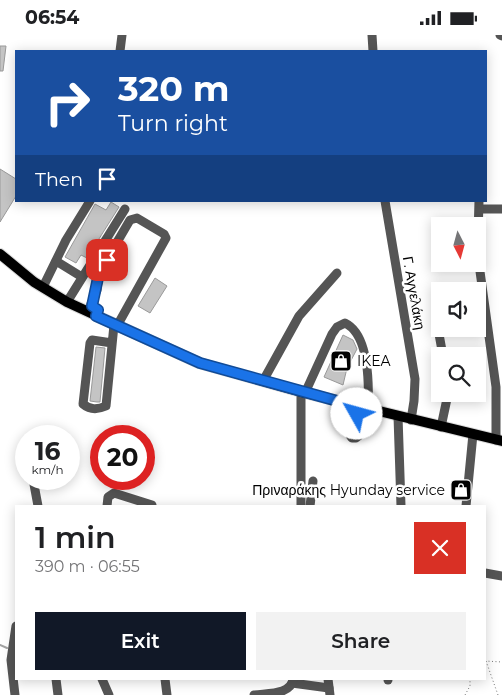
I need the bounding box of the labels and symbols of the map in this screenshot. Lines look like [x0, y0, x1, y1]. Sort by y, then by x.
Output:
north arrow [431, 217, 486, 273]
pin [86, 239, 128, 281]
street label: Γ. Αγγελάκη [399, 255, 429, 331]
shop icon: IKEA [329, 349, 353, 373]
place label: IKEA [357, 352, 392, 370]
position arrow [330, 387, 382, 439]
speed limit sign: 20 [90, 425, 155, 490]
shop icon: Πριναράκης Hyunday service [449, 478, 473, 502]
place label: Πριναράκης Hyunday service [252, 481, 445, 499]

